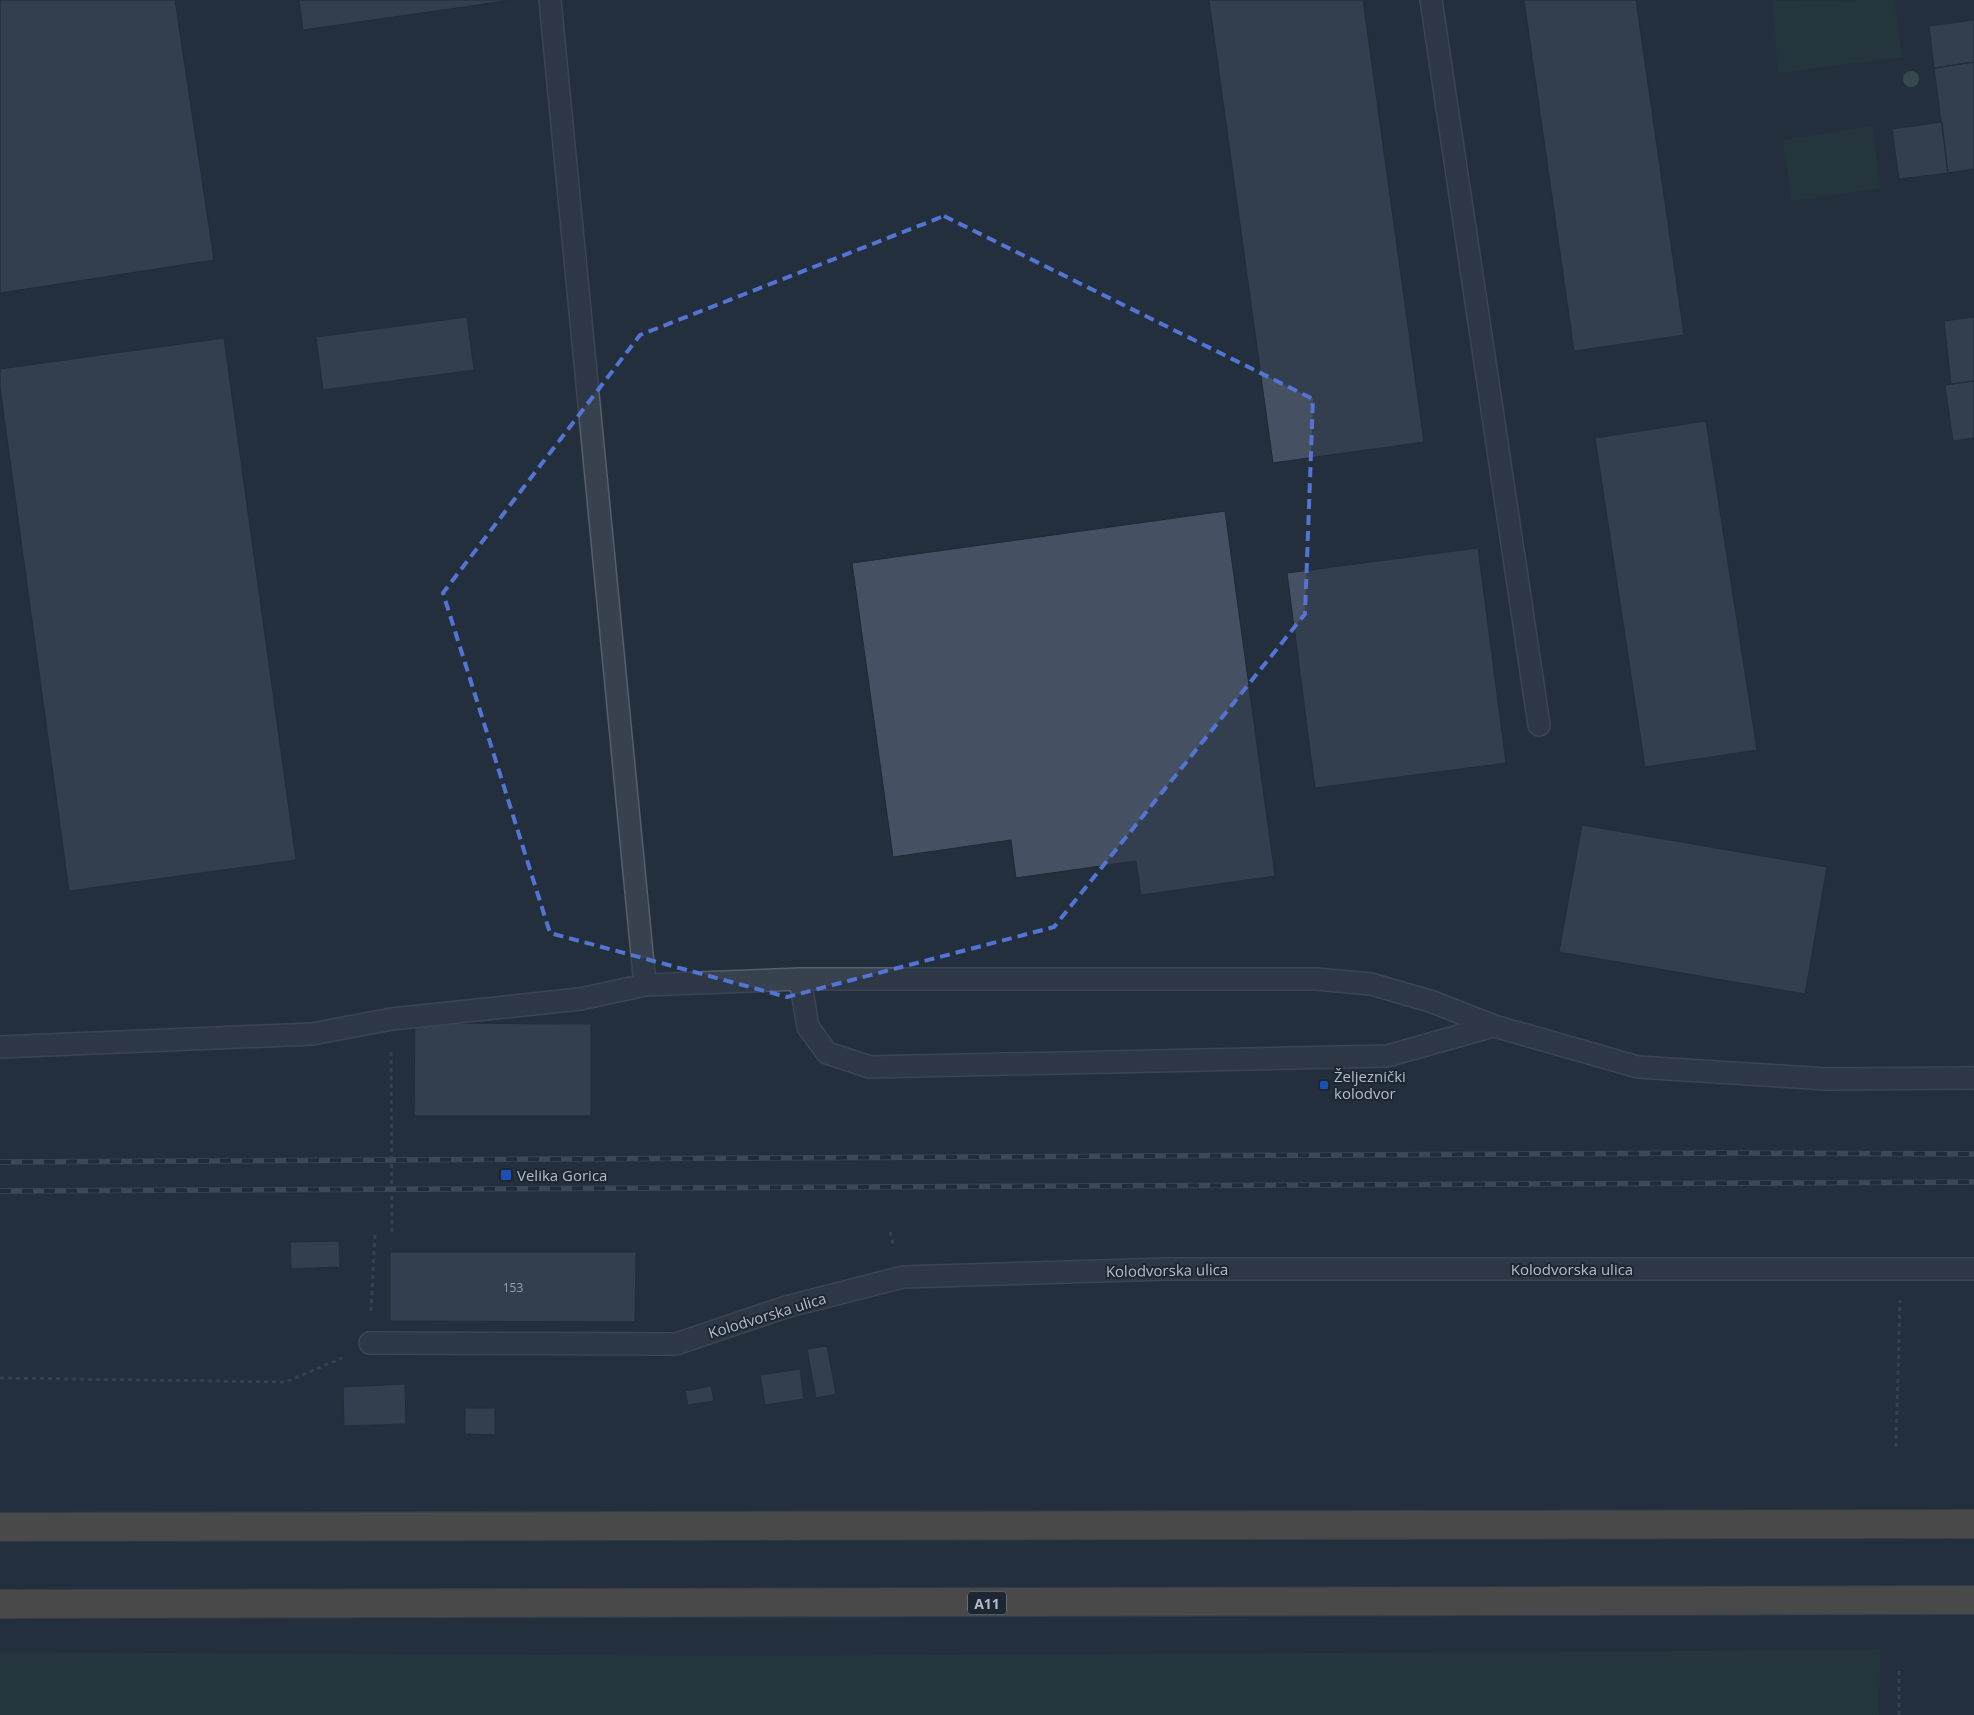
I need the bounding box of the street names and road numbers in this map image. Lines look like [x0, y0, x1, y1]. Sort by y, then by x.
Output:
street label: Kolodvorska ulica [1106, 1259, 1228, 1281]
street label: Kolodvorska ulica [1511, 1259, 1633, 1279]
street label: Kolodvorska ulica [706, 1288, 828, 1342]
road number: A11 [968, 1592, 1006, 1615]

